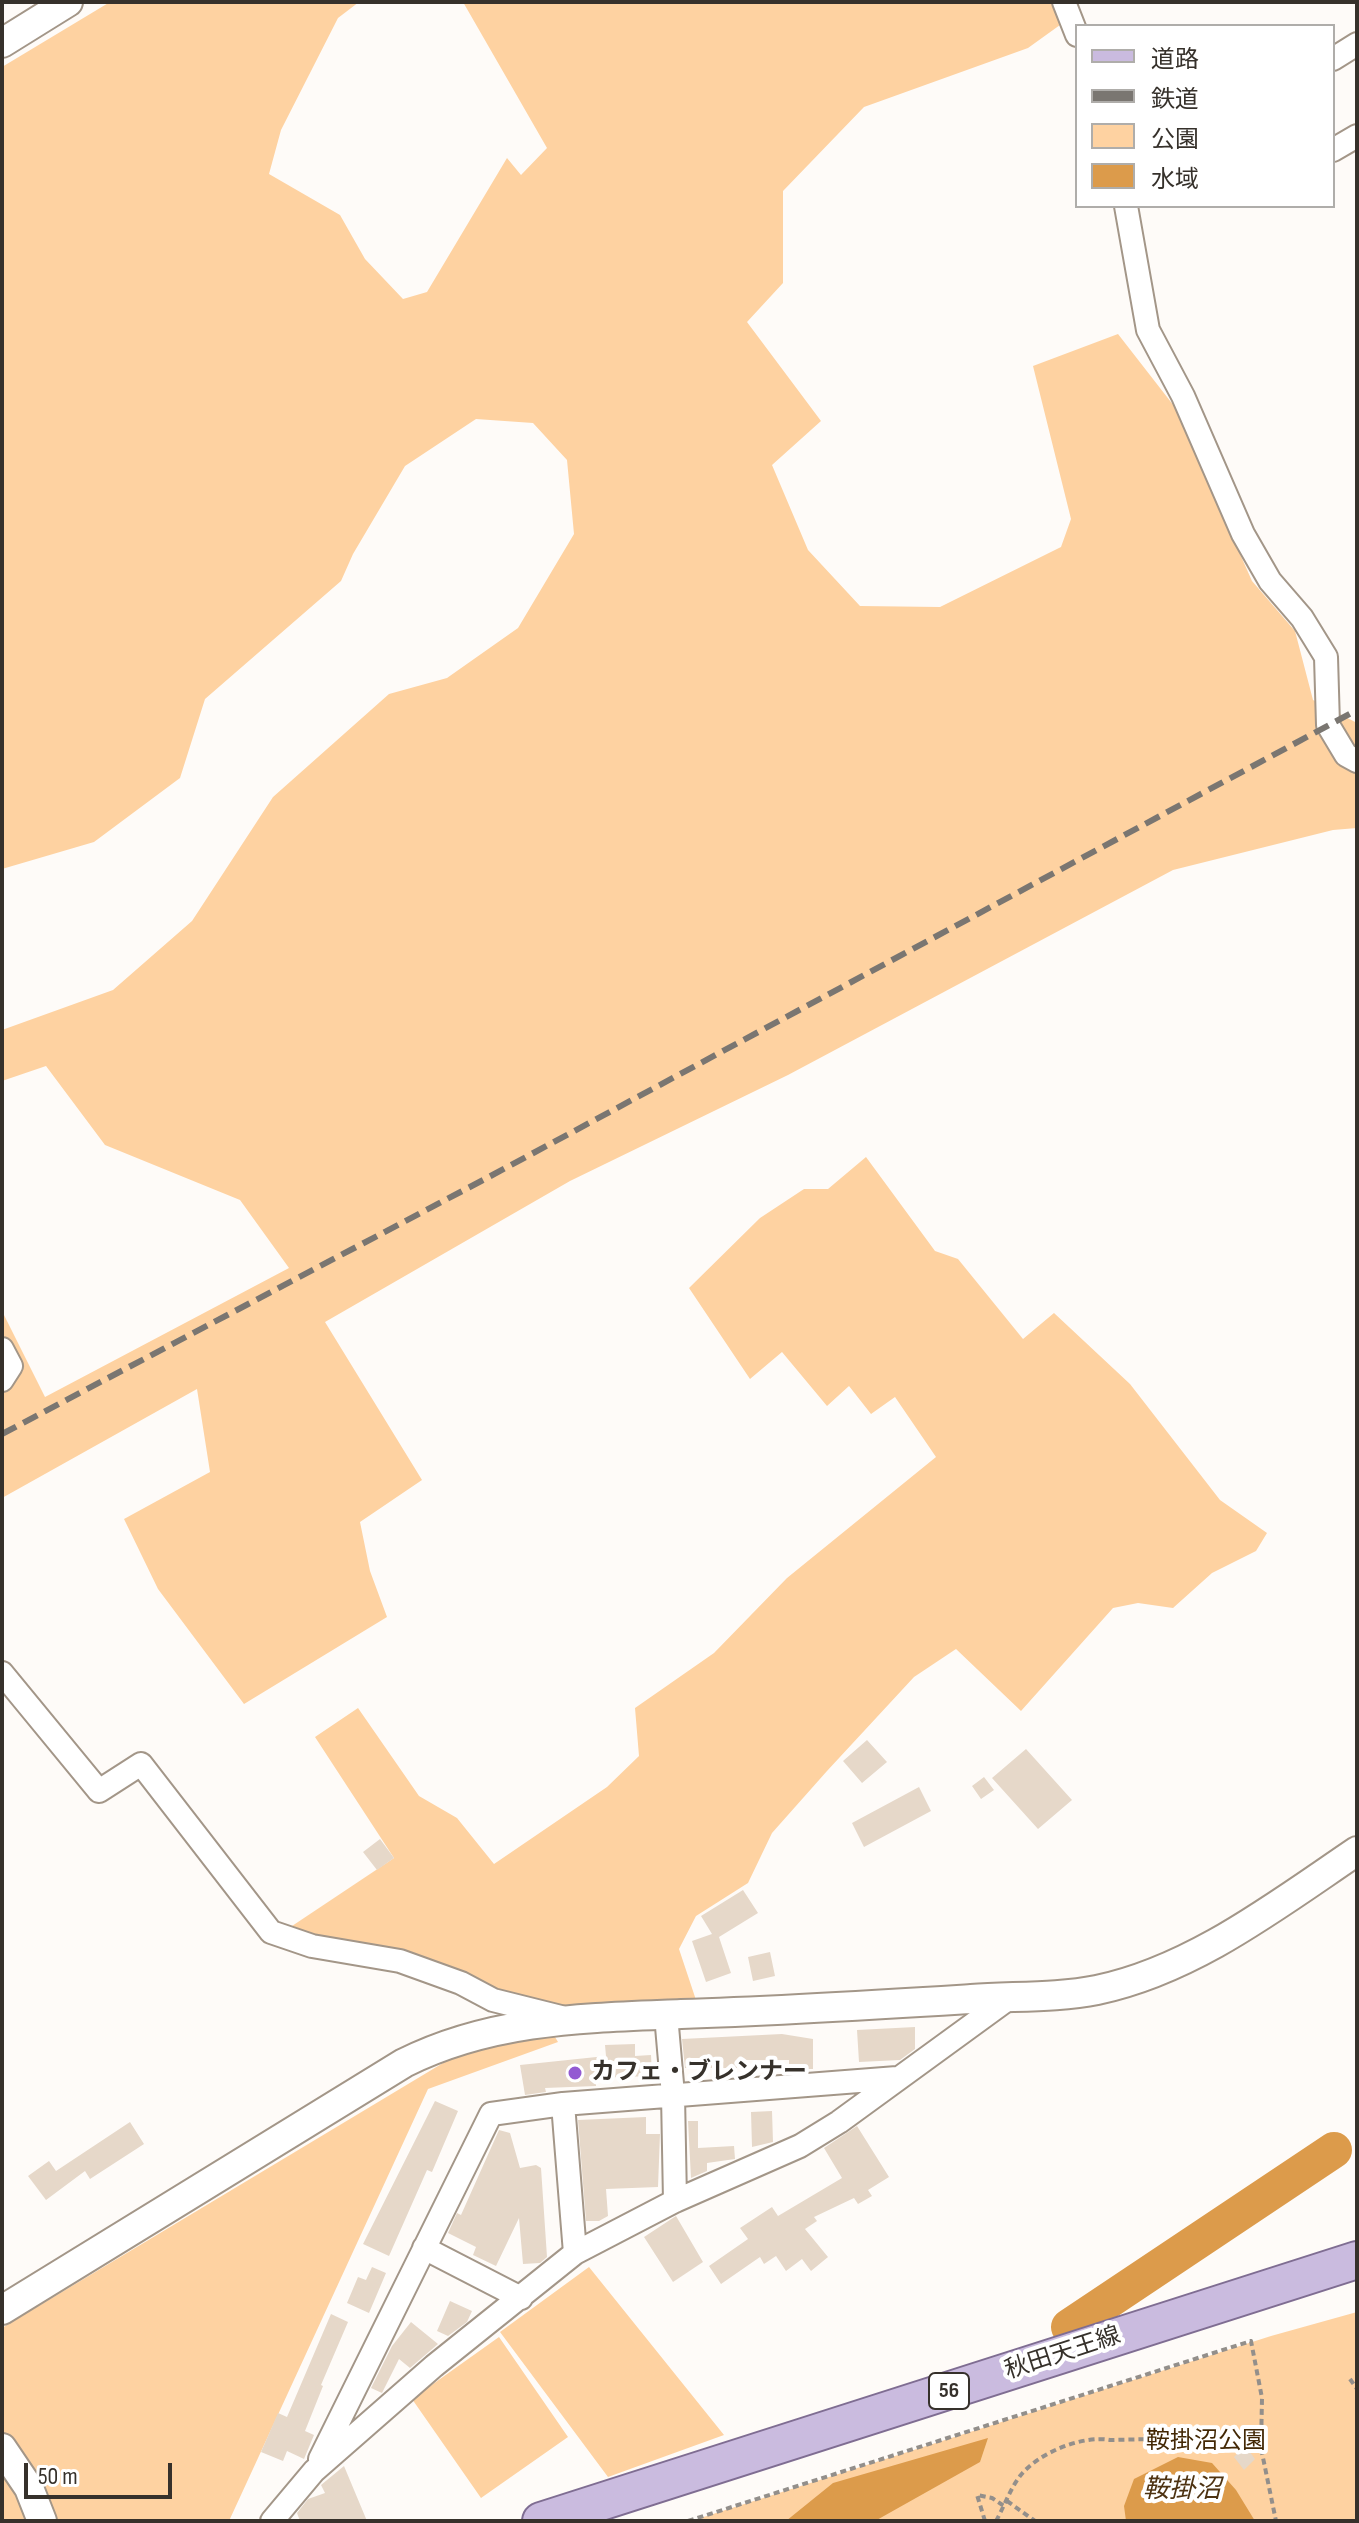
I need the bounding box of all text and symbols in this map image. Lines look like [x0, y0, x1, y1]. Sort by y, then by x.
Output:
legend [1075, 24, 1335, 208]
text: 道路 [1151, 45, 1199, 74]
text: 鉄道 [1151, 85, 1199, 114]
text: 公園 [1151, 125, 1199, 154]
text: 水域 [1151, 165, 1199, 194]
place label: カフェ・ブレンナー [591, 2059, 807, 2087]
marker: カフェ・ブレンナー [566, 2064, 584, 2082]
street label: 秋田天王線 [1001, 2322, 1125, 2386]
road number: 56 [929, 2373, 969, 2409]
park label: 鞍掛沼公園 [1146, 2428, 1266, 2456]
scale bar [28, 2447, 176, 2497]
text: 50 m [38, 2462, 78, 2491]
water label: 鞍掛沼 [1143, 2474, 1221, 2506]

